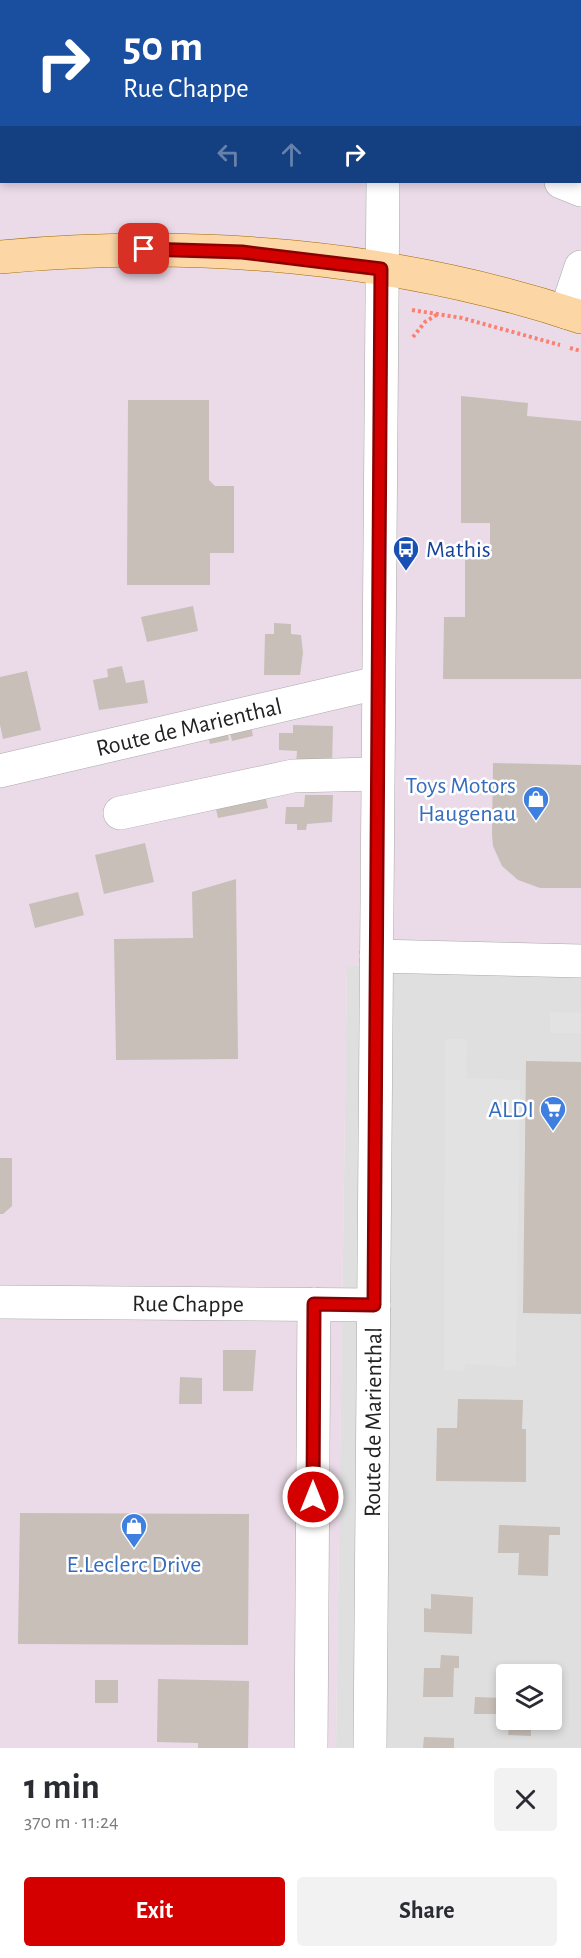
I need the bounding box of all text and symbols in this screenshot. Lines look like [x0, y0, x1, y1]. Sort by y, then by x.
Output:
icon: right [24, 24, 102, 102]
text: 50 m [123, 26, 203, 68]
text: Rue Chappe [123, 75, 249, 102]
icon: left [212, 138, 245, 171]
icon: ahead [275, 138, 308, 171]
icon: right [338, 138, 371, 171]
pin [118, 223, 169, 274]
icon: arrive [127, 232, 160, 265]
bus stop icon: Mathis [391, 534, 421, 572]
place label: Mathis [426, 538, 491, 562]
street label: Route de Marienthal [94, 695, 284, 761]
place label: Toys Motors Haugenau [406, 774, 516, 826]
shop icon: Toys Motors Haugenau [521, 784, 551, 822]
supermarket icon: ALDI [538, 1094, 568, 1132]
place label: ALDI [488, 1098, 534, 1122]
street label: Rue Chappe [132, 1292, 244, 1317]
street label: Route de Marienthal [361, 1327, 386, 1517]
position arrow [281, 1465, 345, 1529]
shop icon: E.Leclerc Drive [119, 1511, 149, 1549]
place label: E.Leclerc Drive [67, 1553, 201, 1577]
map controls [496, 1664, 562, 1730]
button: layers [496, 1664, 562, 1730]
button: close [494, 1768, 557, 1831]
text: 1 min [24, 1769, 100, 1805]
text: 370 m · 11:24 [24, 1812, 119, 1832]
button: Exit [24, 1877, 285, 1946]
button: Share [297, 1877, 557, 1946]

